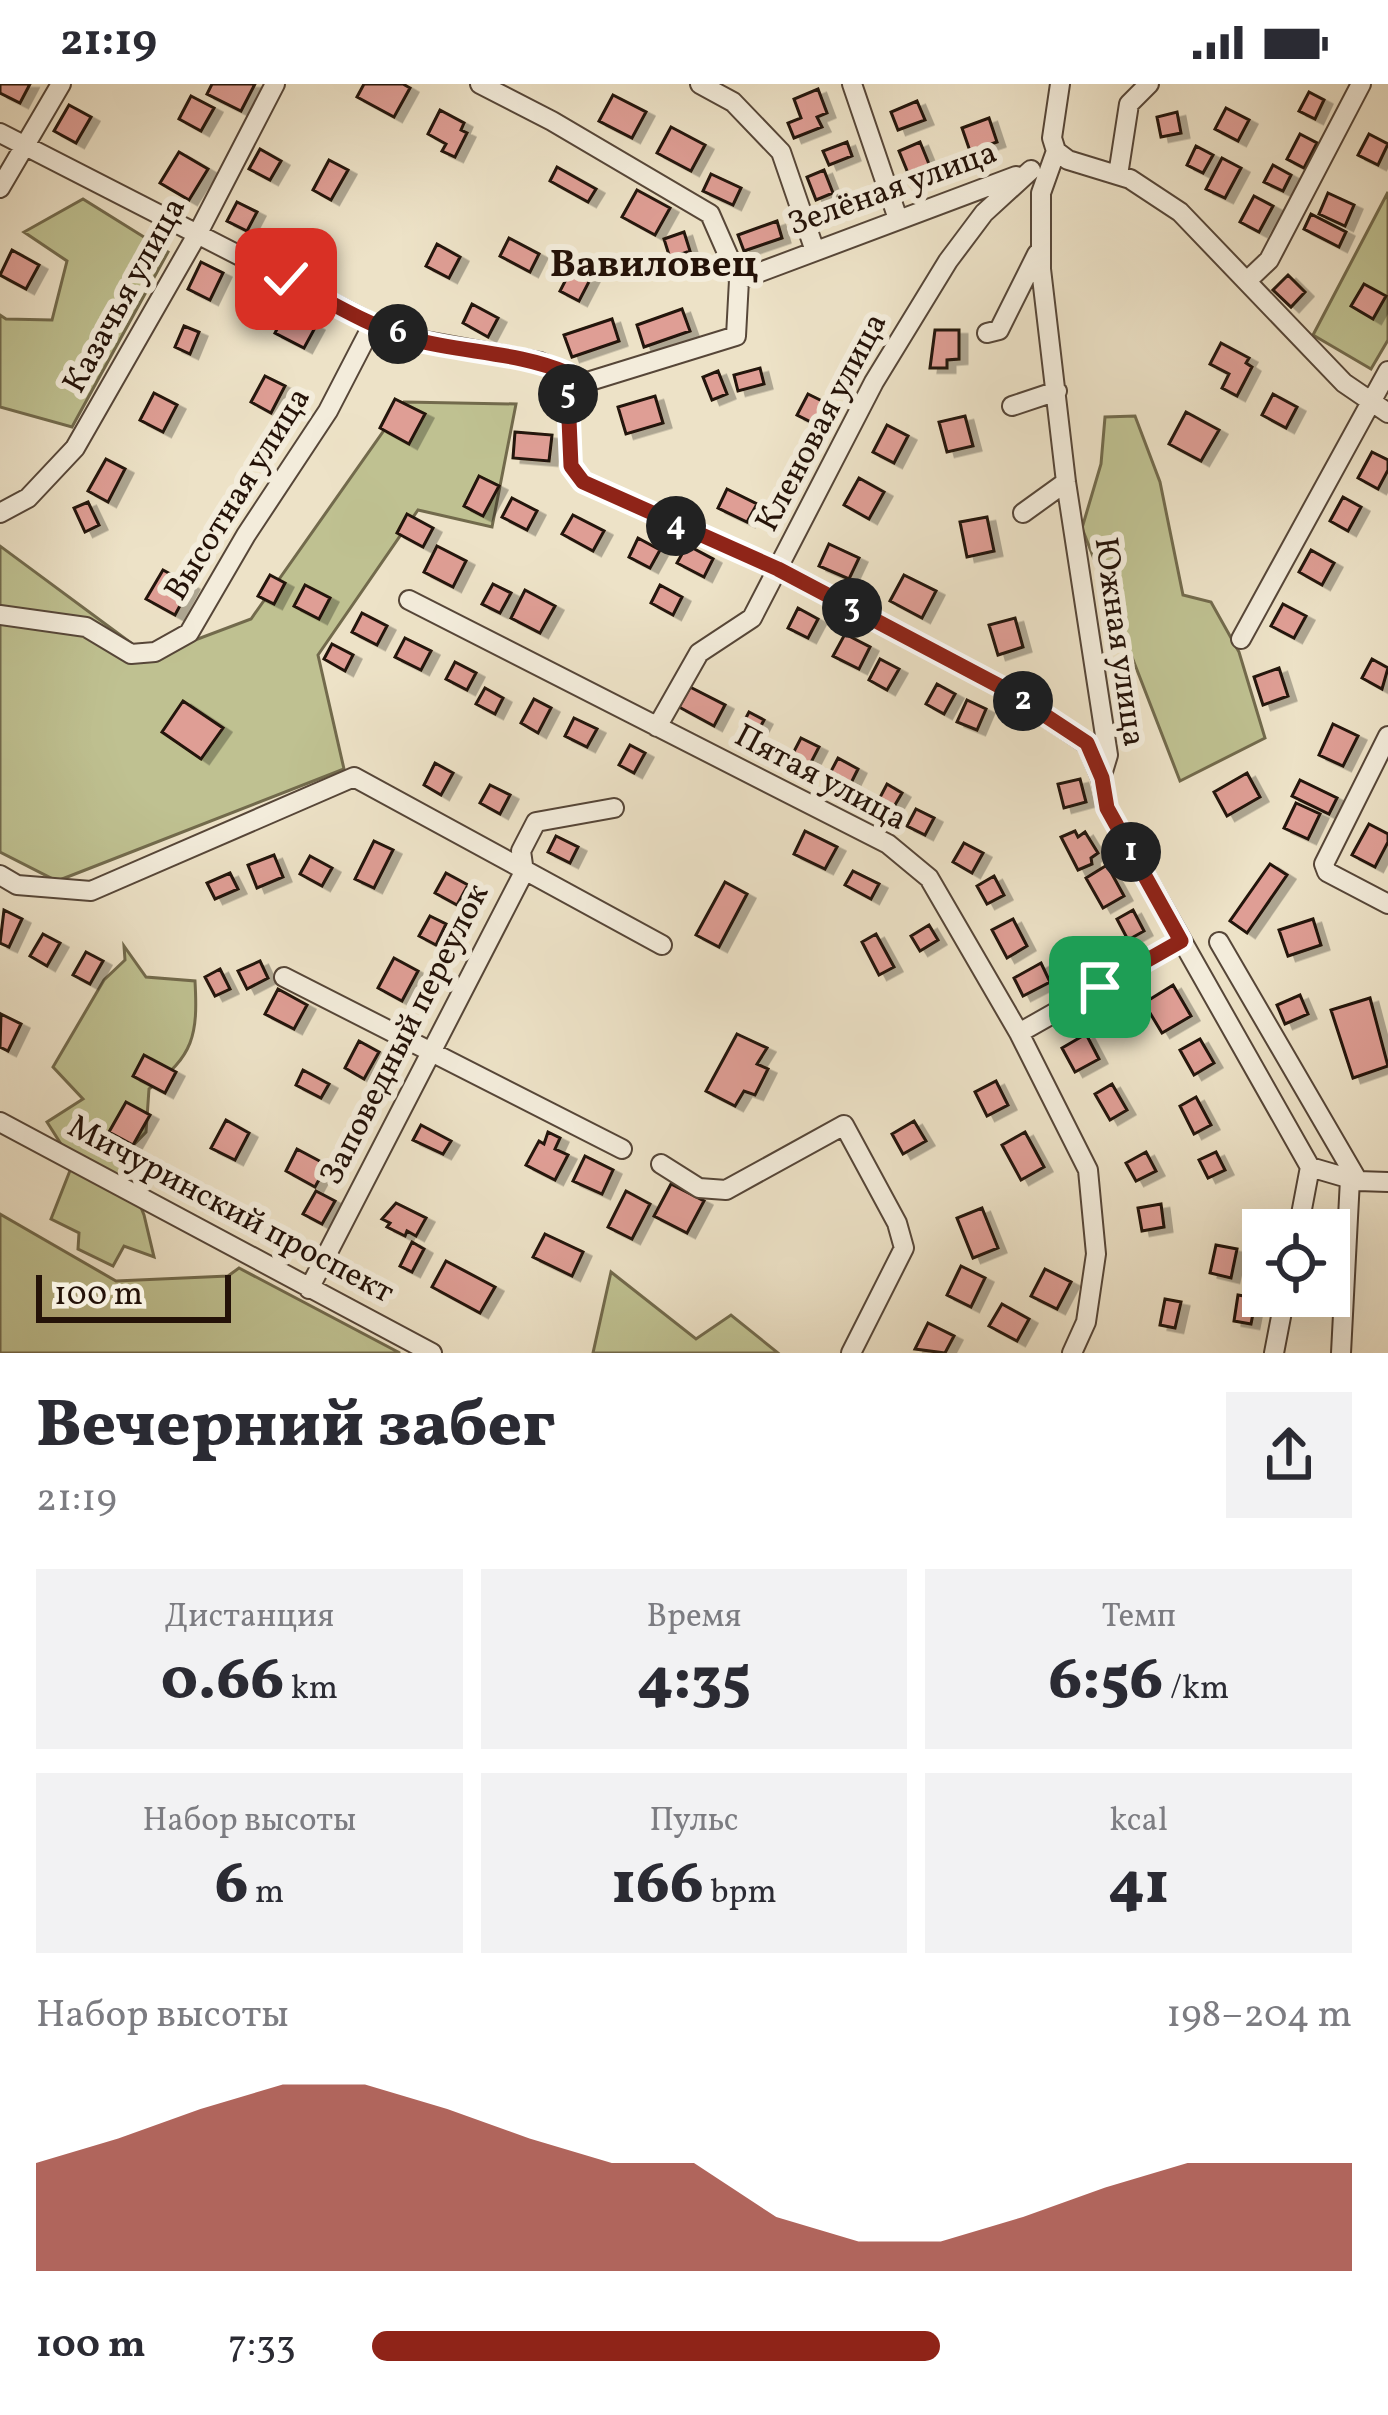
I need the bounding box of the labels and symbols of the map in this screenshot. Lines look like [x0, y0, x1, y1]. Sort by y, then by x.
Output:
street label: Зелёная улица [782, 131, 1004, 249]
street label: Казачья улица [53, 190, 199, 402]
pin [235, 228, 337, 330]
district label: Вавиловец [550, 239, 758, 293]
pin: 6 [368, 304, 428, 364]
street label: Кленовая улица [746, 306, 900, 540]
pin: 5 [538, 364, 598, 424]
street label: Высотная улица [155, 379, 323, 611]
pin: 4 [646, 496, 706, 556]
street label: Южная улица [1081, 534, 1155, 750]
pin: 3 [822, 578, 882, 638]
pin: 2 [993, 671, 1053, 731]
street label: Пятая улица [726, 714, 914, 844]
pin: 1 [1101, 822, 1161, 882]
street label: Заповедный переулок [310, 877, 502, 1193]
pin [1049, 936, 1151, 1038]
street label: Мичуринский проспект [59, 1105, 402, 1317]
scale bar [36, 1269, 231, 1322]

